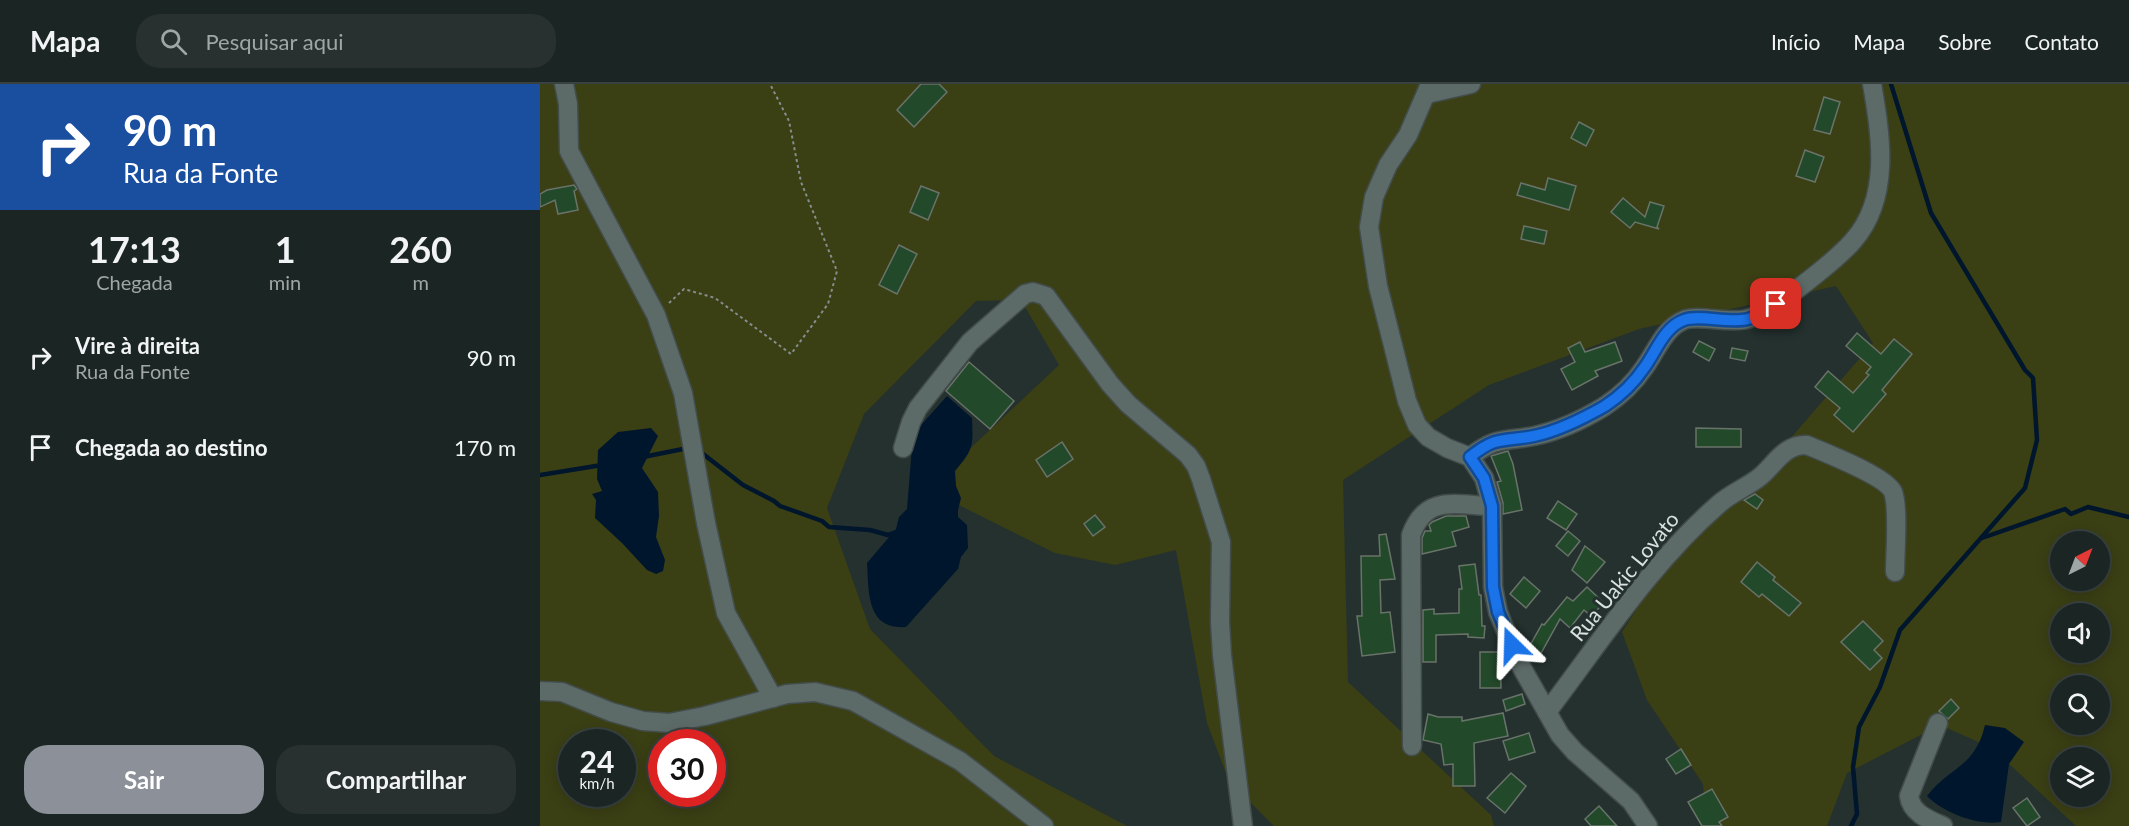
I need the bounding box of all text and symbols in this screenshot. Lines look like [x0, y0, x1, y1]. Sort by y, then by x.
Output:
search box [136, 14, 556, 68]
text: Mapa [30, 24, 100, 58]
icon: search [157, 25, 190, 58]
text: Pesquisar aqui [205, 28, 344, 55]
text: Início [1771, 29, 1820, 54]
text: Mapa [1853, 29, 1905, 54]
text: Sobre [1938, 29, 1991, 54]
text: Contato [2024, 29, 2099, 54]
text: 90 m [123, 105, 217, 155]
icon: right [24, 108, 102, 186]
text: Rua da Fonte [123, 156, 278, 189]
text: 17:13 [88, 227, 181, 271]
text: 1 [275, 227, 296, 271]
text: 260 [389, 227, 452, 271]
text: Chegada [96, 270, 173, 294]
text: min [269, 270, 301, 294]
text: m [412, 270, 429, 294]
pin [1750, 278, 1801, 329]
icon: arrive [1759, 287, 1792, 320]
text: Vire à direita [75, 332, 200, 359]
icon: right [24, 341, 57, 374]
text: 90 m [467, 344, 516, 371]
text: Rua da Fonte [75, 359, 190, 383]
icon: arrive [24, 431, 57, 464]
text: Chegada ao destino [75, 434, 268, 461]
text: 170 m [454, 434, 516, 461]
street label: Rua Uakic Lovato [1564, 506, 1684, 646]
north arrow [2050, 531, 2110, 591]
map controls [2050, 531, 2110, 807]
button: sound [2050, 603, 2110, 663]
position arrow [1480, 613, 1544, 677]
button: search [2050, 675, 2110, 735]
speed limit sign: 30 [648, 729, 726, 807]
text: 24 [580, 743, 614, 779]
button: Sair [24, 745, 264, 814]
button: Compartilhar [276, 745, 516, 814]
button: layers [2050, 747, 2110, 807]
text: km/h [579, 774, 615, 792]

